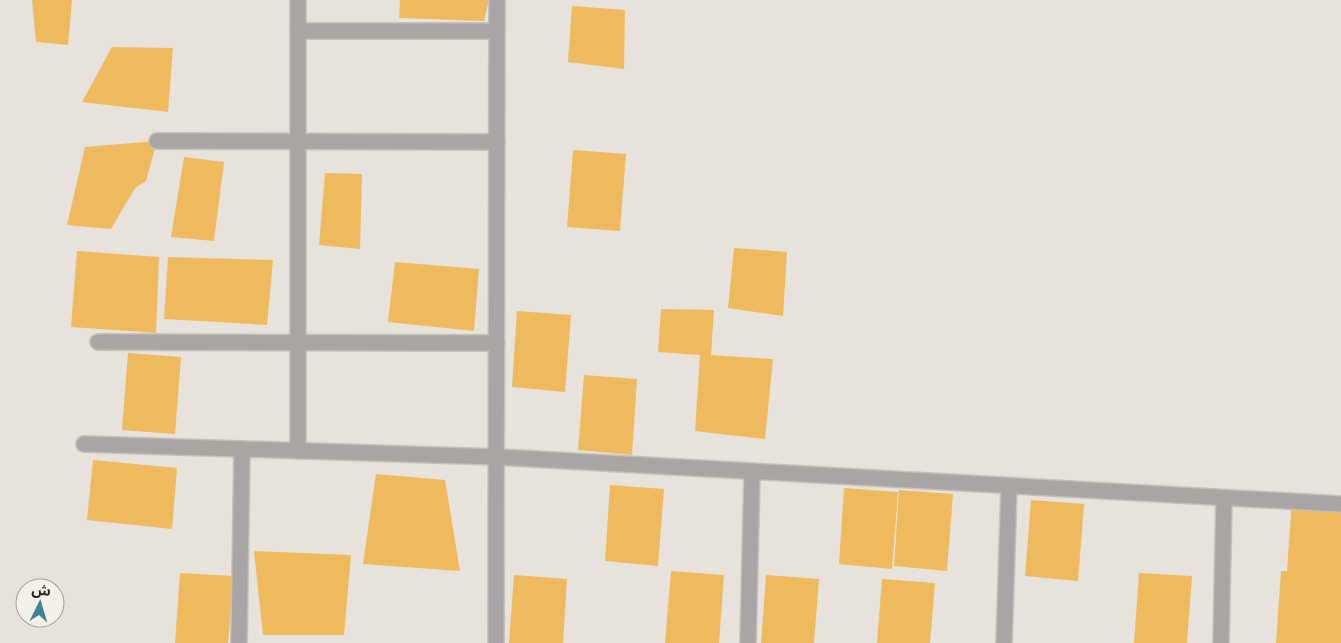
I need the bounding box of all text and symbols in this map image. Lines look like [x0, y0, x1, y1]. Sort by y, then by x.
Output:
north arrow [15, 578, 65, 628]
text: ش [31, 583, 51, 599]

